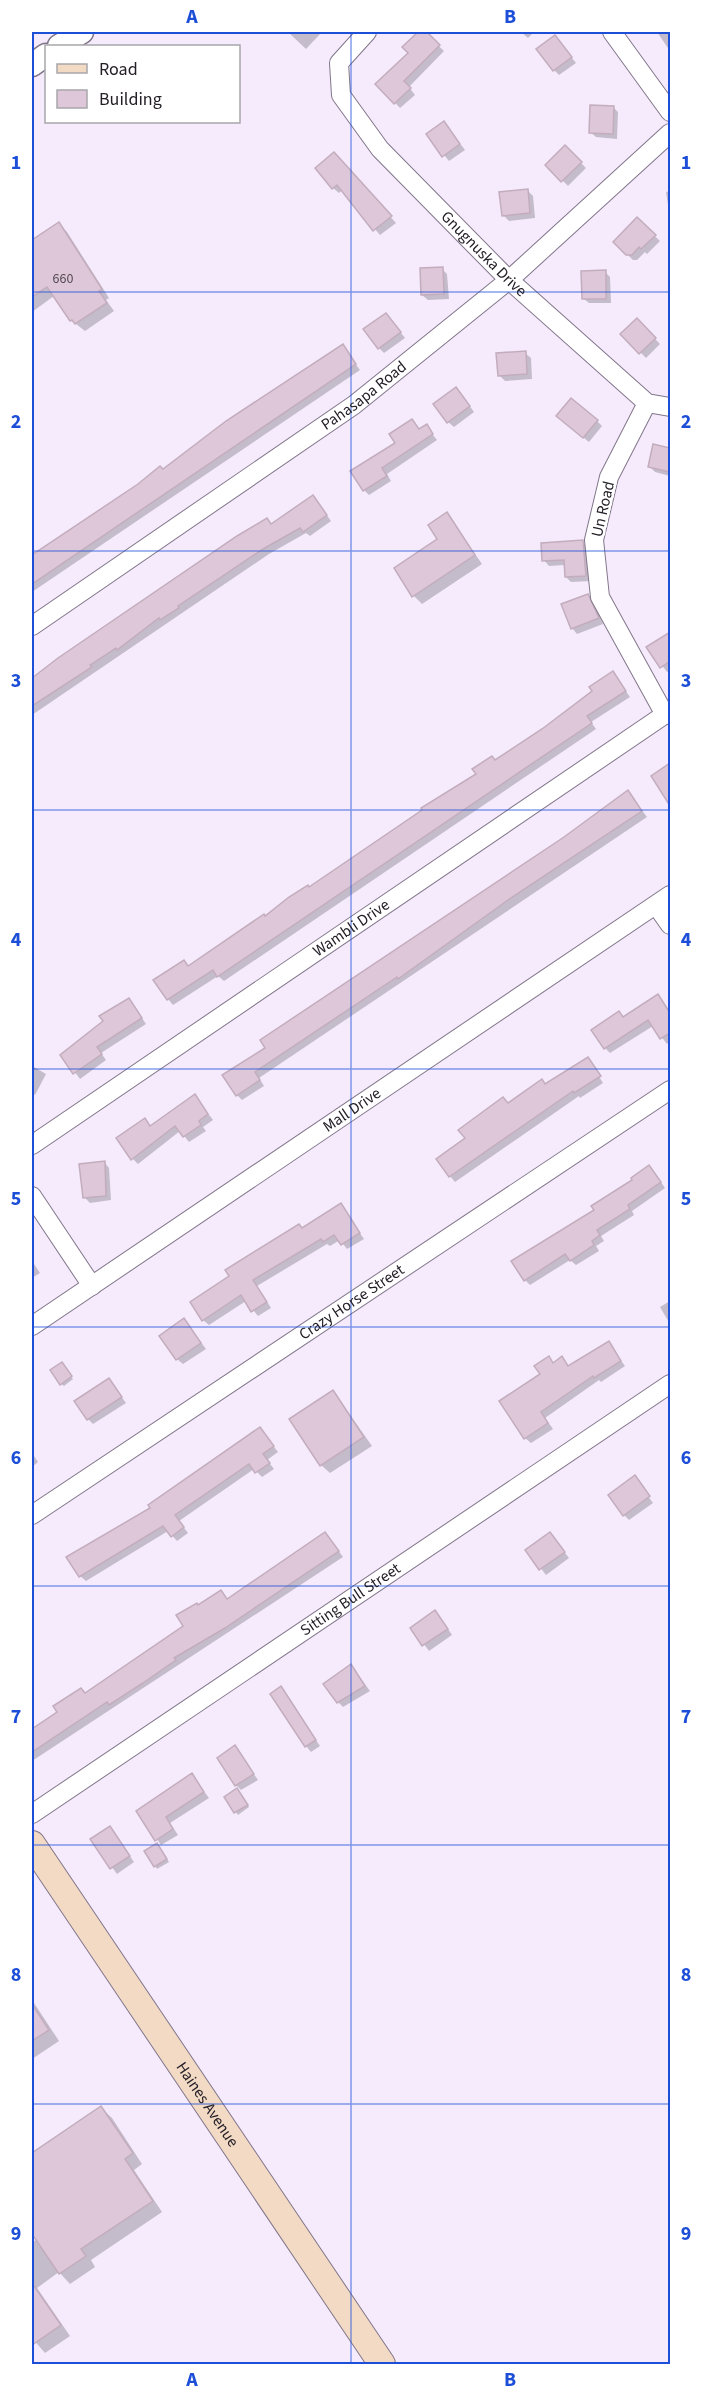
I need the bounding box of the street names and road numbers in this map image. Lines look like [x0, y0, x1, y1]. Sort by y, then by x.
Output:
street label: Gnugnuska Drive [436, 206, 532, 302]
street label: Pahasapa Road [317, 356, 411, 435]
street label: Un Road [586, 479, 620, 539]
street label: Wambli Drive [308, 894, 394, 962]
street label: Mall Drive [318, 1082, 385, 1137]
street label: Crazy Horse Street [295, 1259, 409, 1345]
street label: Sitting Bull Street [296, 1557, 405, 1641]
street label: Haines Avenue [171, 2058, 244, 2152]

